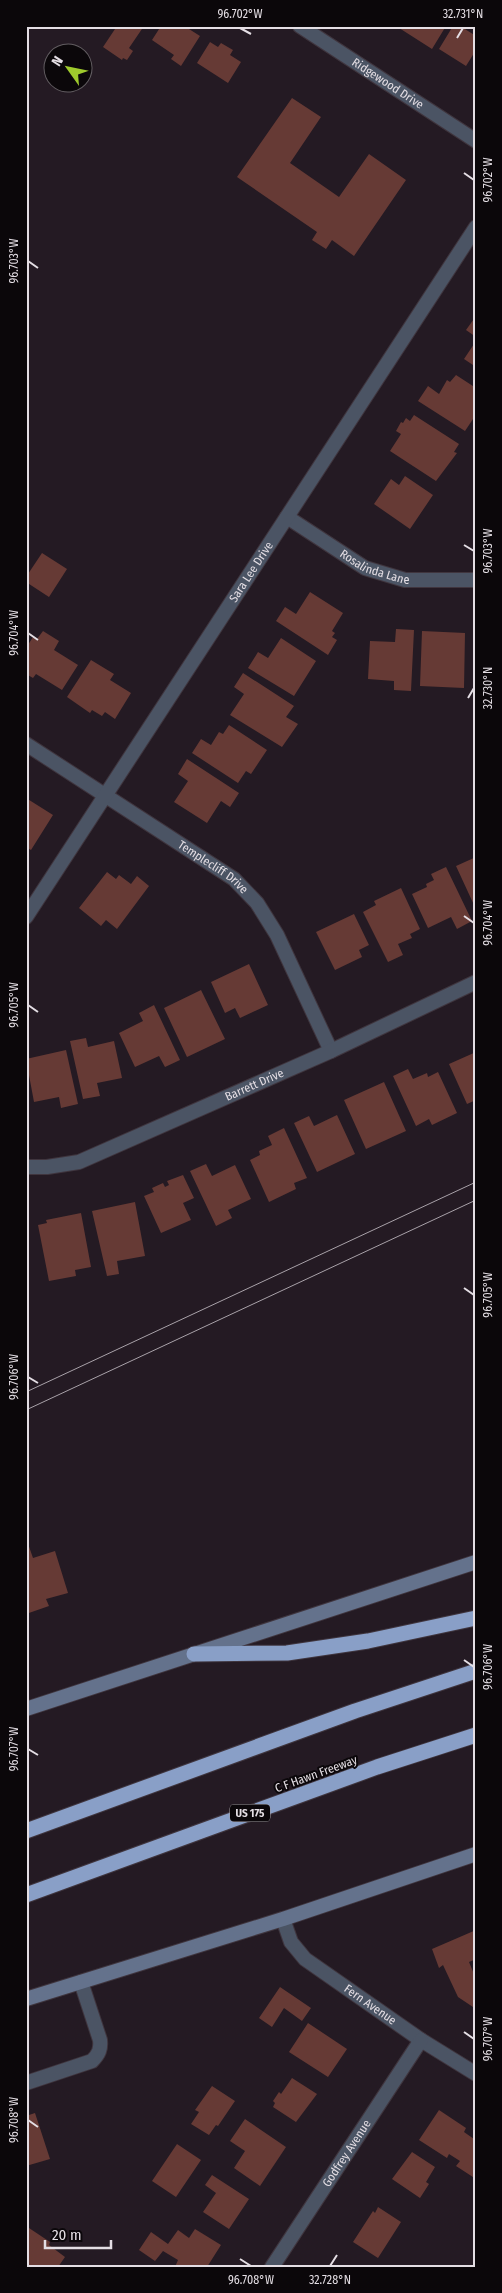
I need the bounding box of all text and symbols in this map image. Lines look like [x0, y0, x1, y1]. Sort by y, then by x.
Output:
text: 96.702°W [217, 7, 263, 21]
text: 32.731°N [443, 7, 483, 21]
north arrow [42, 42, 92, 92]
text: N [48, 53, 67, 69]
street label: Ridgewood Drive [349, 55, 426, 112]
text: 96.702°W [481, 157, 495, 203]
text: 96.703°W [7, 238, 21, 284]
text: 96.703°W [481, 528, 495, 574]
street label: Sara Lee Drive [226, 539, 276, 605]
street label: Rosalinda Lane [337, 547, 409, 587]
text: 96.704°W [7, 610, 21, 656]
text: 32.730°N [481, 667, 495, 709]
street label: Templecliff Drive [175, 838, 251, 896]
text: 96.704°W [481, 900, 495, 946]
text: 96.705°W [7, 982, 21, 1028]
street label: Barrett Drive [223, 1066, 286, 1104]
text: 96.705°W [481, 1272, 495, 1318]
text: 96.706°W [7, 1354, 21, 1400]
text: 96.706°W [481, 1644, 495, 1690]
text: 96.707°W [7, 1727, 21, 1771]
street label: C F Hawn Freeway [273, 1752, 360, 1795]
road number: US 175 [230, 1805, 270, 1822]
street label: Fern Avenue [342, 1982, 399, 2028]
text: 96.707°W [481, 2017, 495, 2061]
text: 96.708°W [7, 2097, 21, 2143]
street label: Godfrey Avenue [320, 2117, 374, 2189]
scale bar [45, 2218, 111, 2250]
text: 20 m [52, 2226, 82, 2244]
text: 96.708°W [228, 2273, 274, 2287]
text: 32.728°N [309, 2273, 351, 2287]

